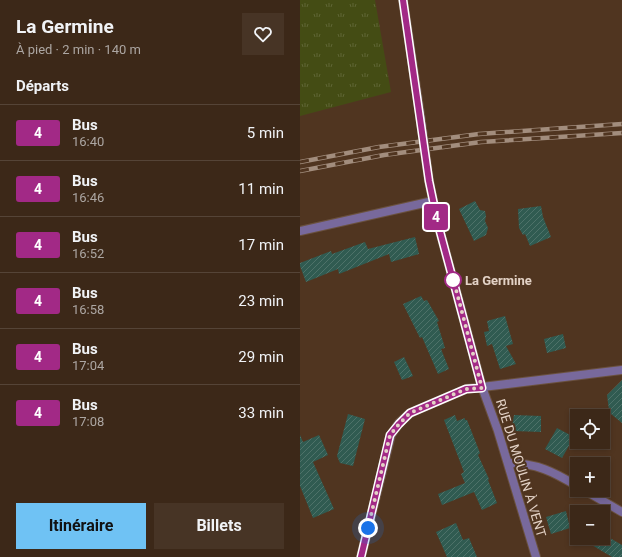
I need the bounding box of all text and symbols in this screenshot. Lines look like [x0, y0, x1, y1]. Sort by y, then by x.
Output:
button: heart [242, 13, 284, 55]
text: La Germine [16, 15, 114, 38]
text: À pied · 2 min · 140 m [16, 42, 141, 57]
text: Départs [16, 77, 69, 95]
text: Bus [72, 116, 98, 134]
text: 5 min [247, 124, 284, 142]
text: 4 [34, 125, 42, 141]
text: 16:40 [72, 134, 104, 149]
text: Bus [72, 172, 98, 190]
text: 11 min [238, 180, 284, 198]
text: 4 [34, 181, 42, 197]
text: 16:46 [72, 190, 104, 205]
line badge: 4 [423, 204, 449, 230]
text: 4 [432, 209, 440, 225]
text: Bus [72, 228, 98, 246]
text: 17 min [238, 236, 284, 254]
text: 4 [34, 237, 42, 253]
text: 16:52 [72, 246, 104, 261]
marker: La Germine [444, 271, 462, 289]
place label: La Germine [465, 273, 532, 288]
text: Bus [72, 284, 98, 302]
text: 23 min [238, 292, 284, 310]
text: 4 [34, 293, 42, 309]
text: 16:58 [72, 302, 104, 317]
text: Bus [72, 340, 98, 358]
text: 29 min [238, 348, 284, 366]
text: 4 [34, 349, 42, 365]
text: 17:04 [72, 358, 104, 373]
text: Bus [72, 396, 98, 414]
street label: RUE DU MOULIN À VENT [493, 397, 549, 539]
text: 33 min [238, 404, 284, 422]
text: 4 [34, 405, 42, 421]
map controls [570, 409, 610, 545]
button: locate [570, 409, 610, 449]
text: 17:08 [72, 414, 104, 429]
button: + [570, 457, 610, 497]
button: Itinéraire [16, 503, 146, 549]
button: Billets [154, 503, 284, 549]
button: − [570, 505, 610, 545]
your location [358, 518, 378, 538]

